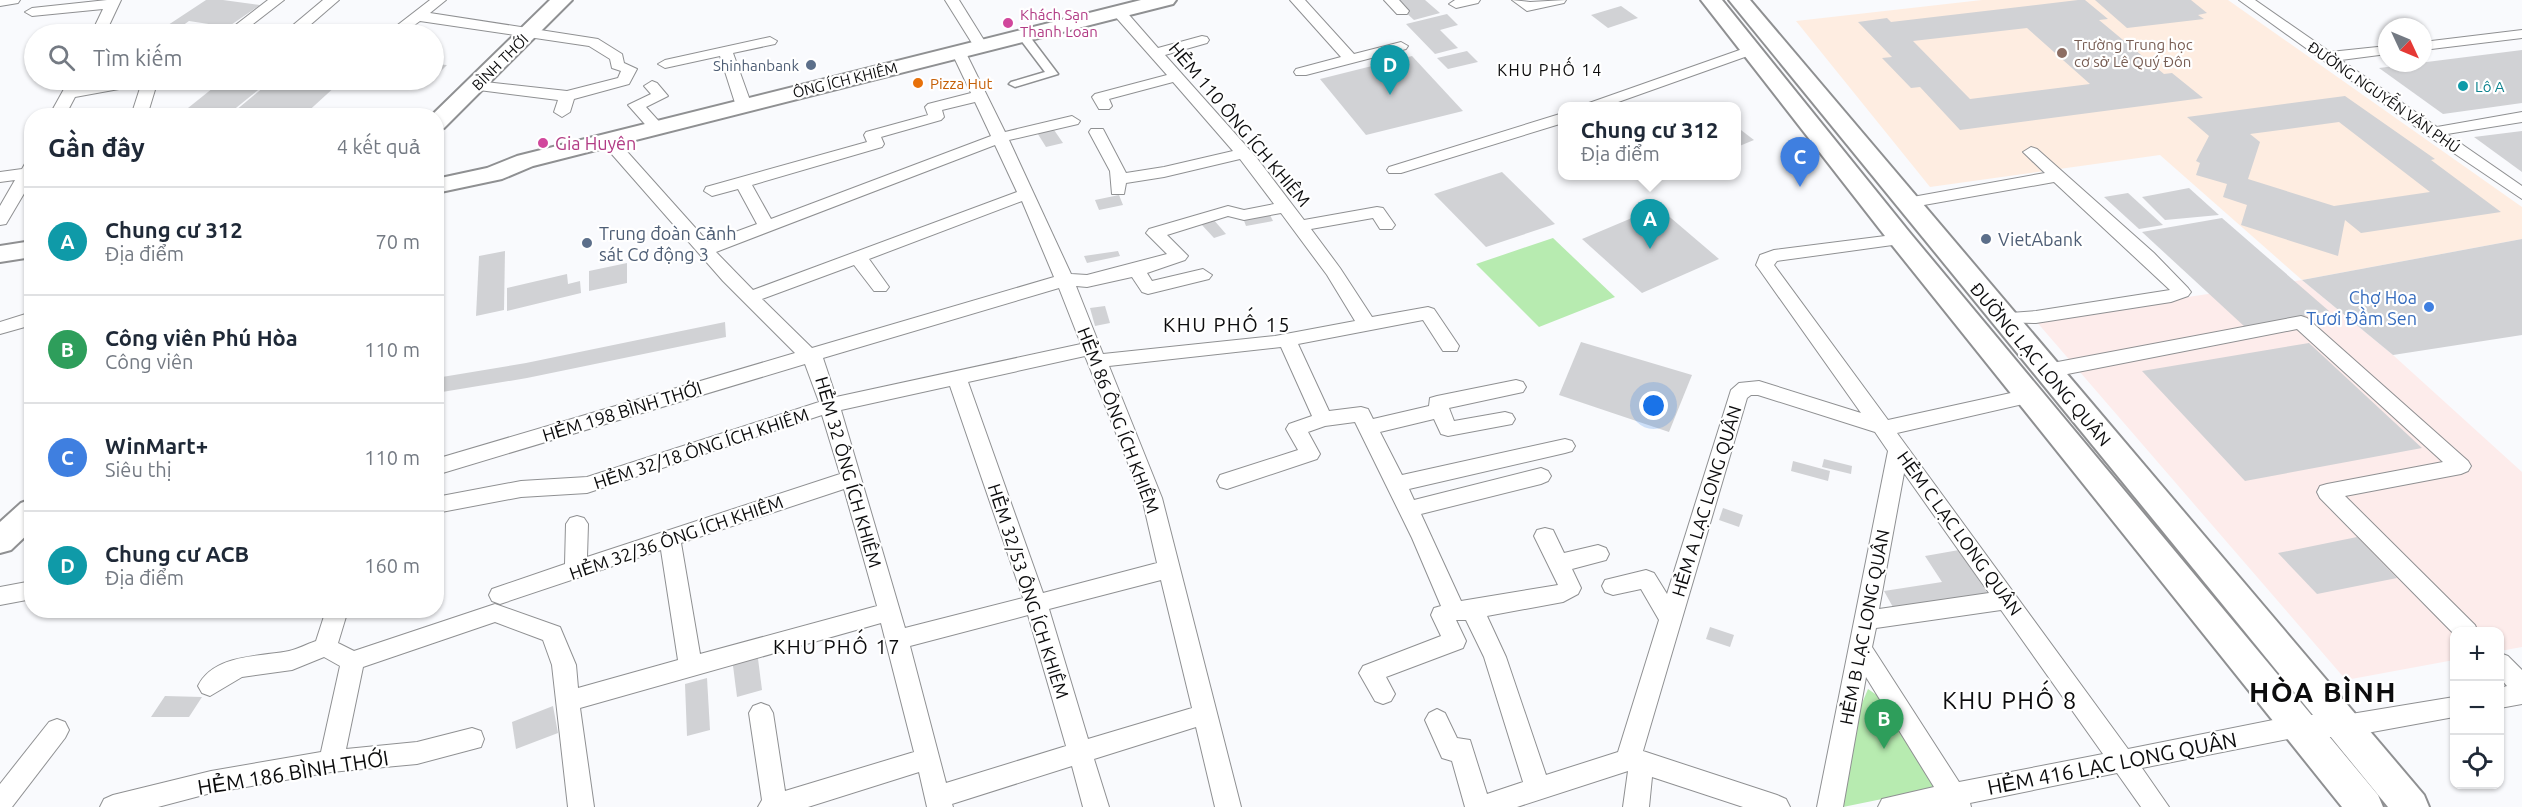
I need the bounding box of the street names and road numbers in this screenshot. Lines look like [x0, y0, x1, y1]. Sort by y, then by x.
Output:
street label: BÌNH THỚI [468, 30, 532, 94]
street label: ĐƯỜNG NGUYỄN VĂN PHÚ [2305, 35, 2466, 156]
street label: HẺM 110 ÔNG ÍCH KHIÊM [1166, 37, 1315, 210]
street label: ÔNG ÍCH KHIÊM [791, 59, 899, 101]
street label: ĐƯỜNG LẠC LONG QUÂN [1966, 278, 2116, 450]
street label: HẺM 86 ÔNG ÍCH KHIÊM [1074, 324, 1165, 516]
street label: HẺM 32 ÔNG ÍCH KHIÊM [812, 374, 887, 570]
street label: HẺM 198 BÌNH THỚI [540, 376, 704, 445]
street label: HẺM 32/18 ÔNG ÍCH KHIÊM [591, 403, 811, 492]
street label: HẺM A LẠC LONG QUÂN [1666, 403, 1746, 599]
street label: HẺM C LẠC LONG QUÂN [1893, 446, 2027, 620]
street label: HẺM 32/53 ÔNG ÍCH KHIÊM [985, 481, 1074, 701]
street label: HẺM 32/36 ÔNG ÍCH KHIÊM [566, 490, 785, 583]
street label: HẺM B LẠC LONG QUÂN [1834, 528, 1894, 726]
street label: HẺM 416 LẠC LONG QUÂN [1985, 727, 2239, 799]
street label: HẺM 186 BÌNH THỚI [196, 744, 390, 799]

